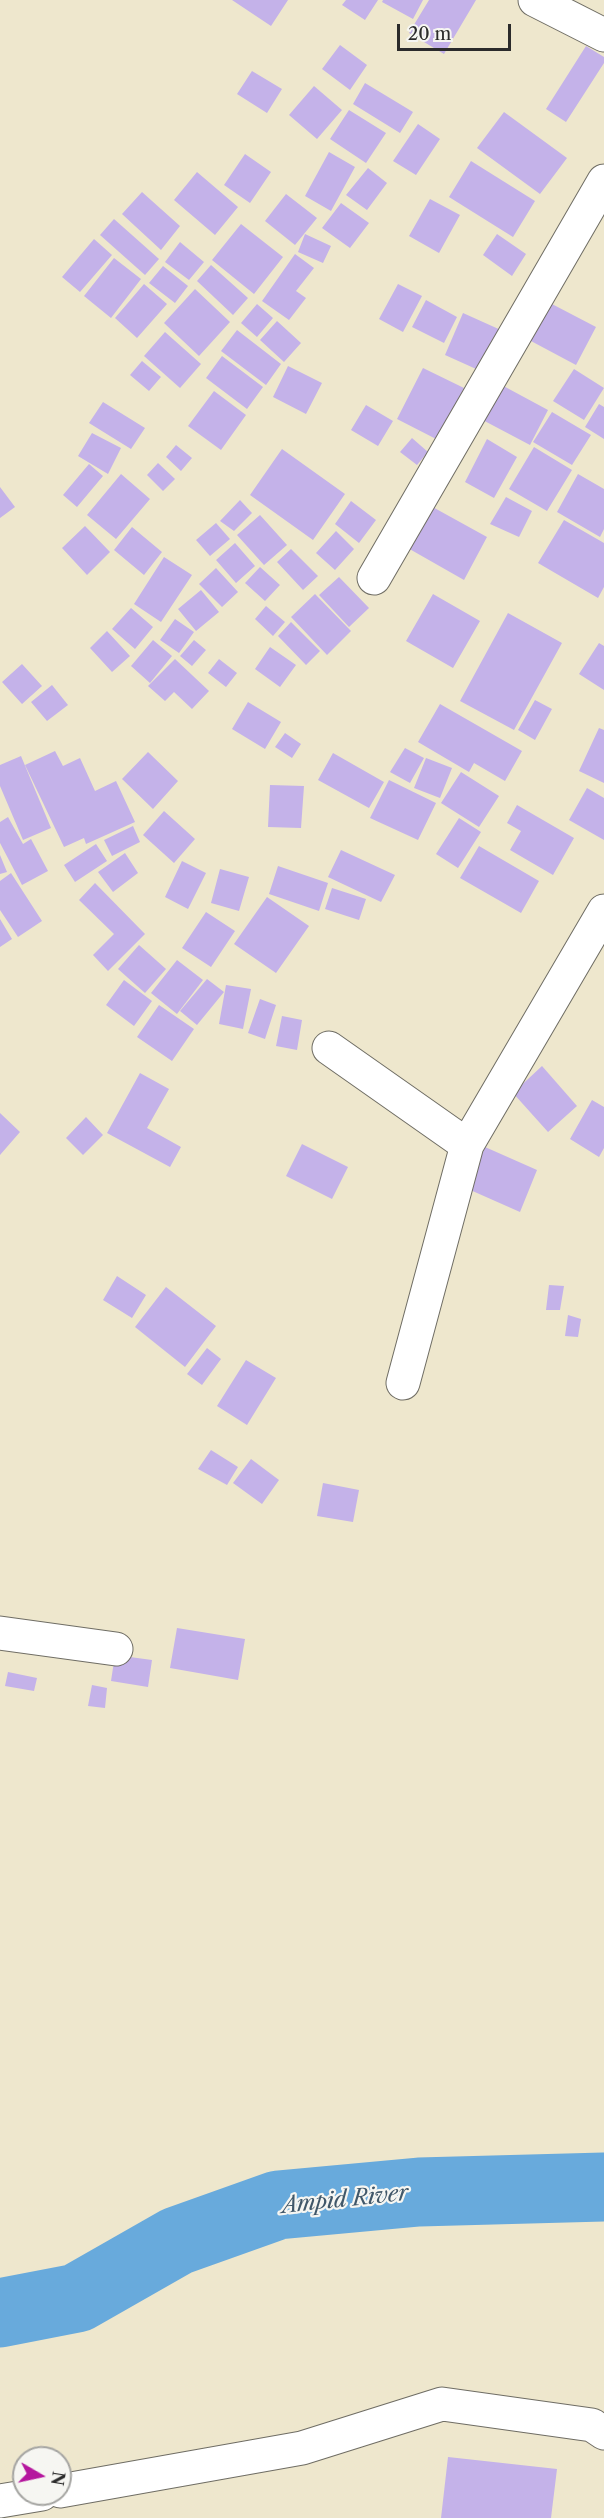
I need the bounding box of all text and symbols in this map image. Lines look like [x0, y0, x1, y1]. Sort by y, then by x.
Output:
scale bar [400, 12, 514, 50]
text: 20 m [408, 23, 451, 45]
water label: Ampid River [280, 2180, 410, 2220]
north arrow [12, 2446, 72, 2506]
text: N [47, 2470, 69, 2487]

